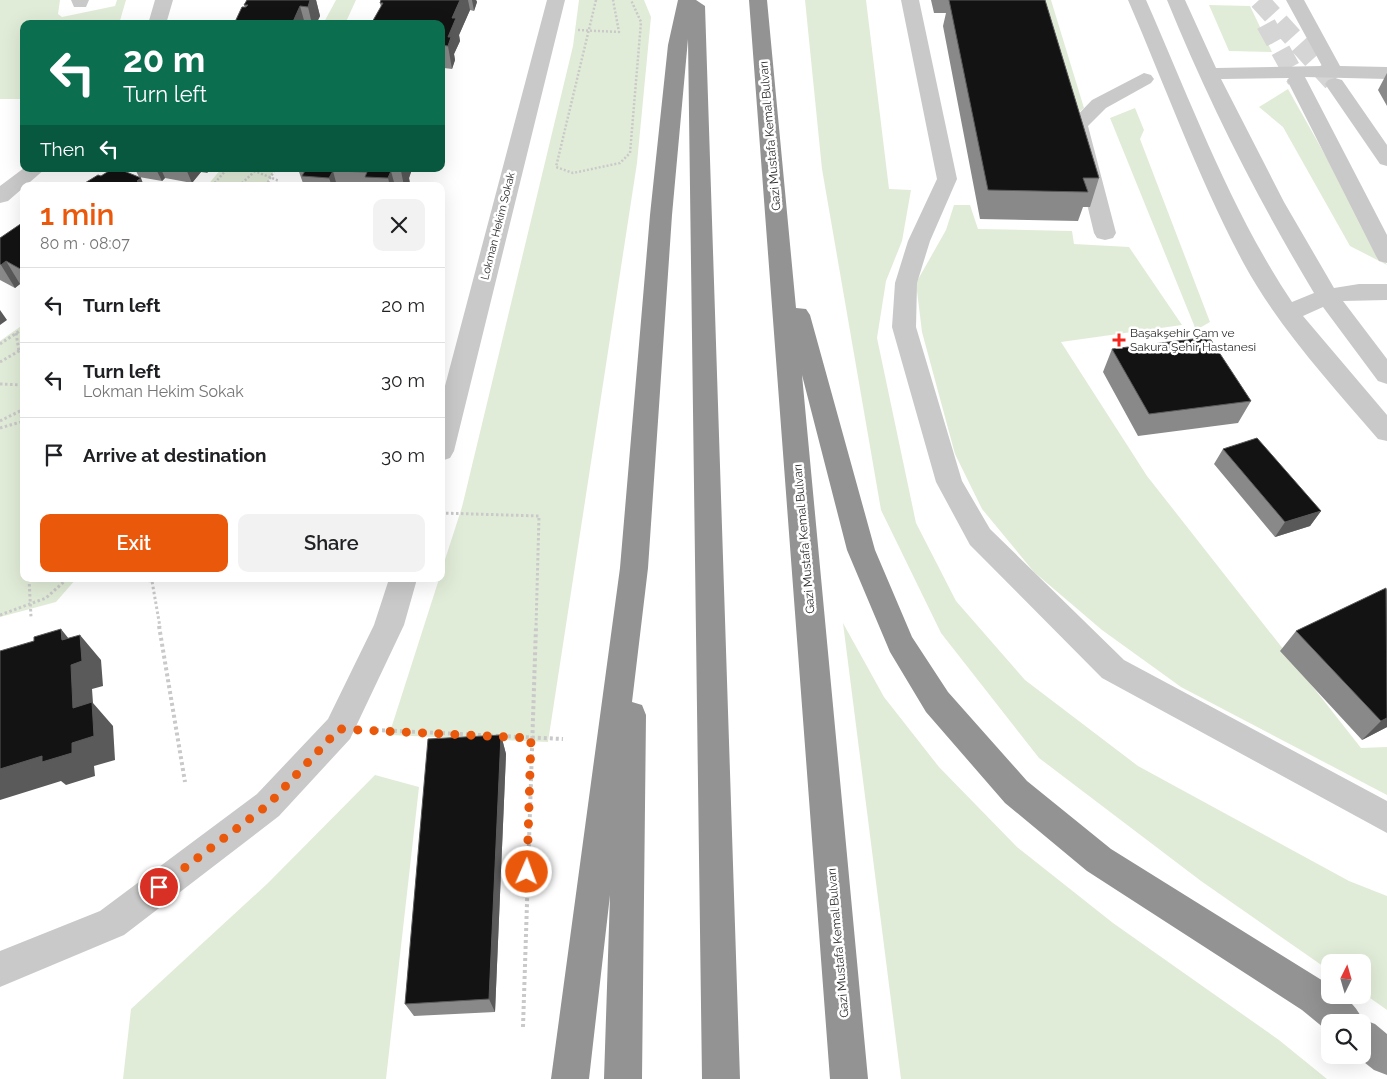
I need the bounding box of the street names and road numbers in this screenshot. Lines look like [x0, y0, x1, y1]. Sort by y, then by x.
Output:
street label: Gazi Mustafa Kemal Bulvarı [756, 61, 784, 211]
street label: Lokman Hekim Sokak [478, 171, 518, 281]
street label: Gazi Mustafa Kemal Bulvarı [790, 464, 818, 614]
street label: Gazi Mustafa Kemal Bulvarı [824, 868, 852, 1018]

